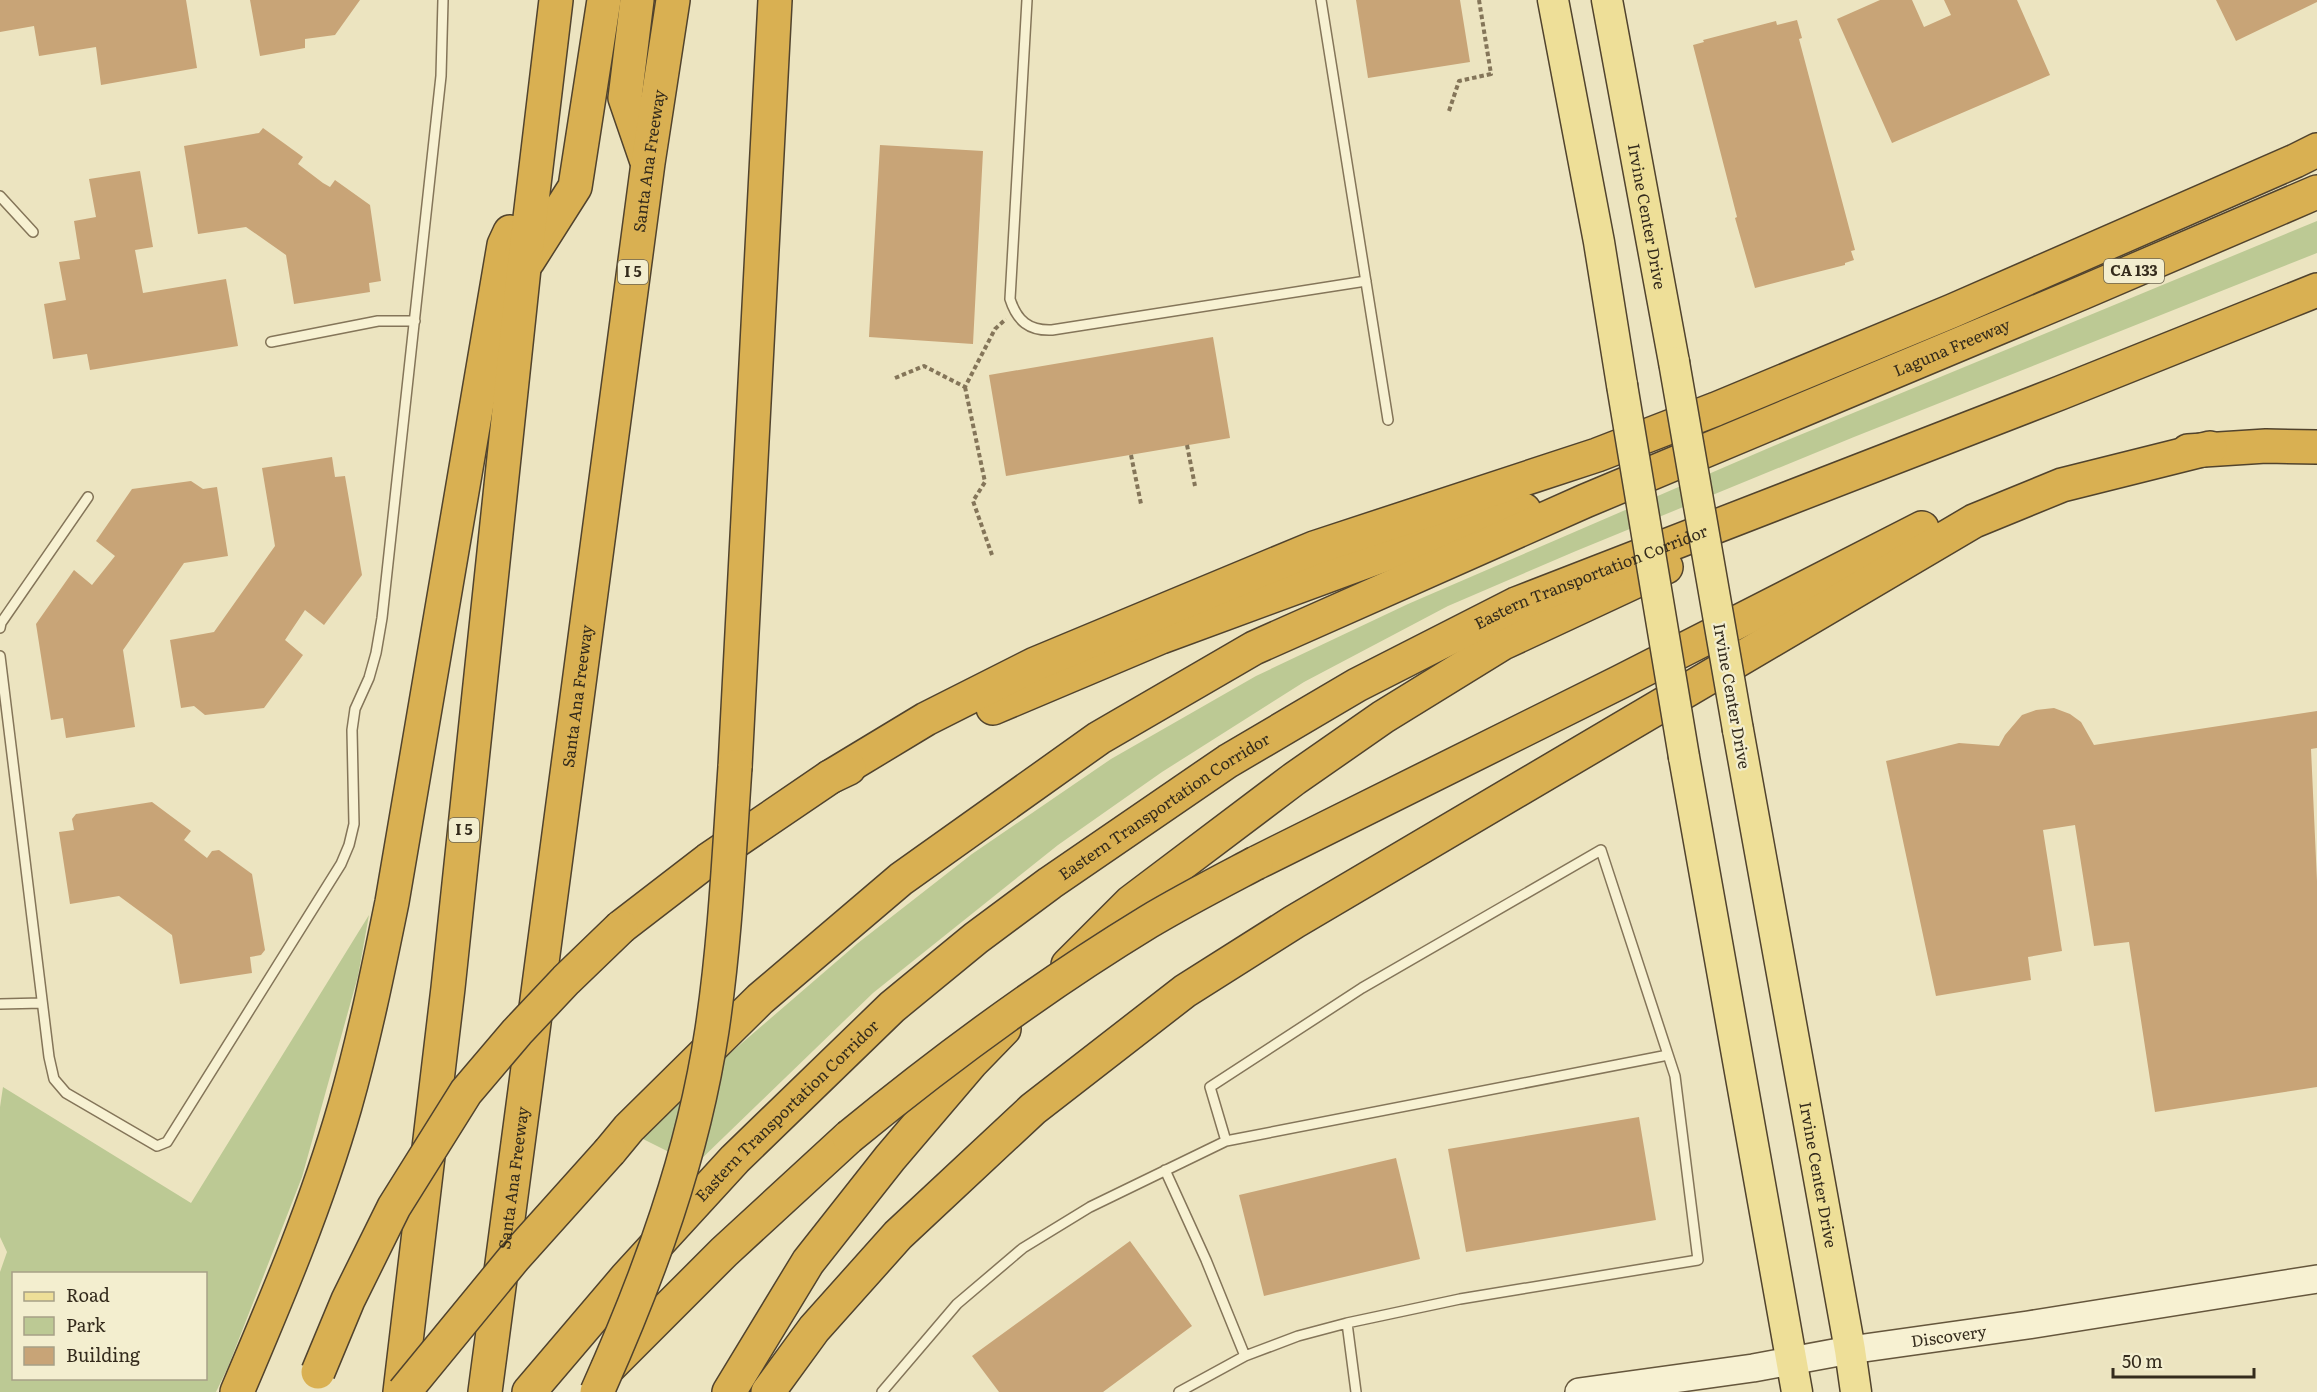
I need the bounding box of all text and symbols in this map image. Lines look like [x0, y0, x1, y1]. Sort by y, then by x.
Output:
street label: Santa Ana Freeway [626, 87, 670, 234]
street label: Irvine Center Drive [1623, 141, 1673, 291]
road number: CA 133 [2104, 259, 2164, 283]
road number: I 5 [618, 260, 648, 284]
street label: Laguna Freeway [1889, 311, 2014, 382]
street label: Eastern Transportation Corridor [1470, 518, 1711, 634]
street label: Irvine Center Drive [1708, 621, 1758, 771]
street label: Santa Ana Freeway [555, 622, 598, 769]
street label: Eastern Transportation Corridor [1053, 726, 1274, 885]
road number: I 5 [449, 818, 479, 842]
street label: Eastern Transportation Corridor [689, 1013, 884, 1206]
street label: Irvine Center Drive [1794, 1100, 1844, 1249]
street label: Santa Ana Freeway [491, 1104, 534, 1251]
legend [12, 1272, 207, 1380]
text: Road [66, 1281, 110, 1308]
text: Park [66, 1311, 107, 1338]
street label: Discovery [1909, 1318, 1989, 1352]
text: Building [66, 1341, 141, 1368]
scale bar [2113, 1341, 2254, 1379]
text: 50 m [2122, 1347, 2163, 1374]

